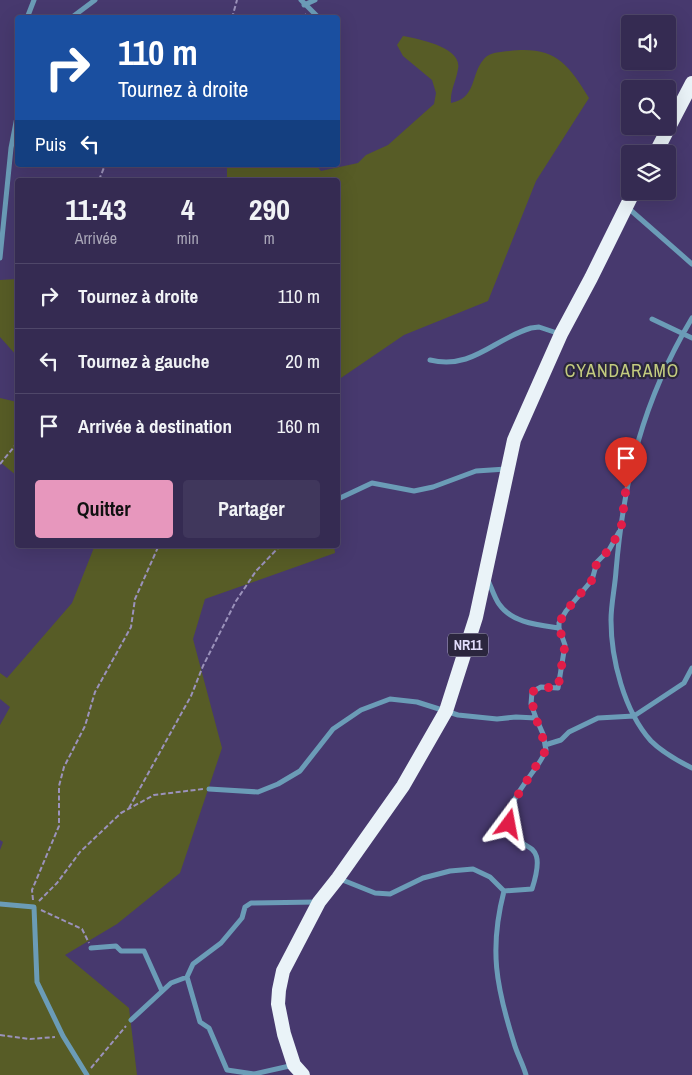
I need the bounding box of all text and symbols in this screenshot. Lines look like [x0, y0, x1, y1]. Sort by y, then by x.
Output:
map controls [621, 15, 676, 200]
button: sound [621, 15, 676, 70]
text: 110 m [118, 29, 198, 76]
icon: right [35, 35, 100, 100]
text: Tournez à droite [118, 74, 248, 104]
button: search [621, 80, 676, 135]
icon: left [76, 130, 104, 158]
text: Puis [35, 131, 66, 157]
button: layers [621, 145, 676, 200]
text: 11:43 [65, 189, 127, 229]
text: 4 [181, 189, 195, 229]
text: 290 [249, 189, 290, 229]
text: Arrivée [75, 227, 117, 249]
text: min [177, 227, 199, 249]
text: m [264, 227, 275, 249]
icon: right [35, 282, 63, 310]
text: Tournez à droite [78, 283, 198, 309]
text: 110 m [278, 283, 320, 309]
icon: left [35, 347, 63, 375]
text: Tournez à gauche [78, 348, 209, 374]
text: 20 m [285, 348, 320, 374]
district label: CYANDARAMO [565, 358, 679, 383]
icon: arrive [35, 412, 63, 440]
text: Arrivée à destination [78, 413, 232, 439]
text: 160 m [277, 413, 320, 439]
pin [605, 437, 647, 488]
icon: arrive [612, 444, 640, 472]
button: Quitter [35, 480, 173, 538]
button: Partager [183, 480, 320, 538]
road number: NR11 [448, 634, 488, 656]
position arrow [482, 797, 534, 849]

